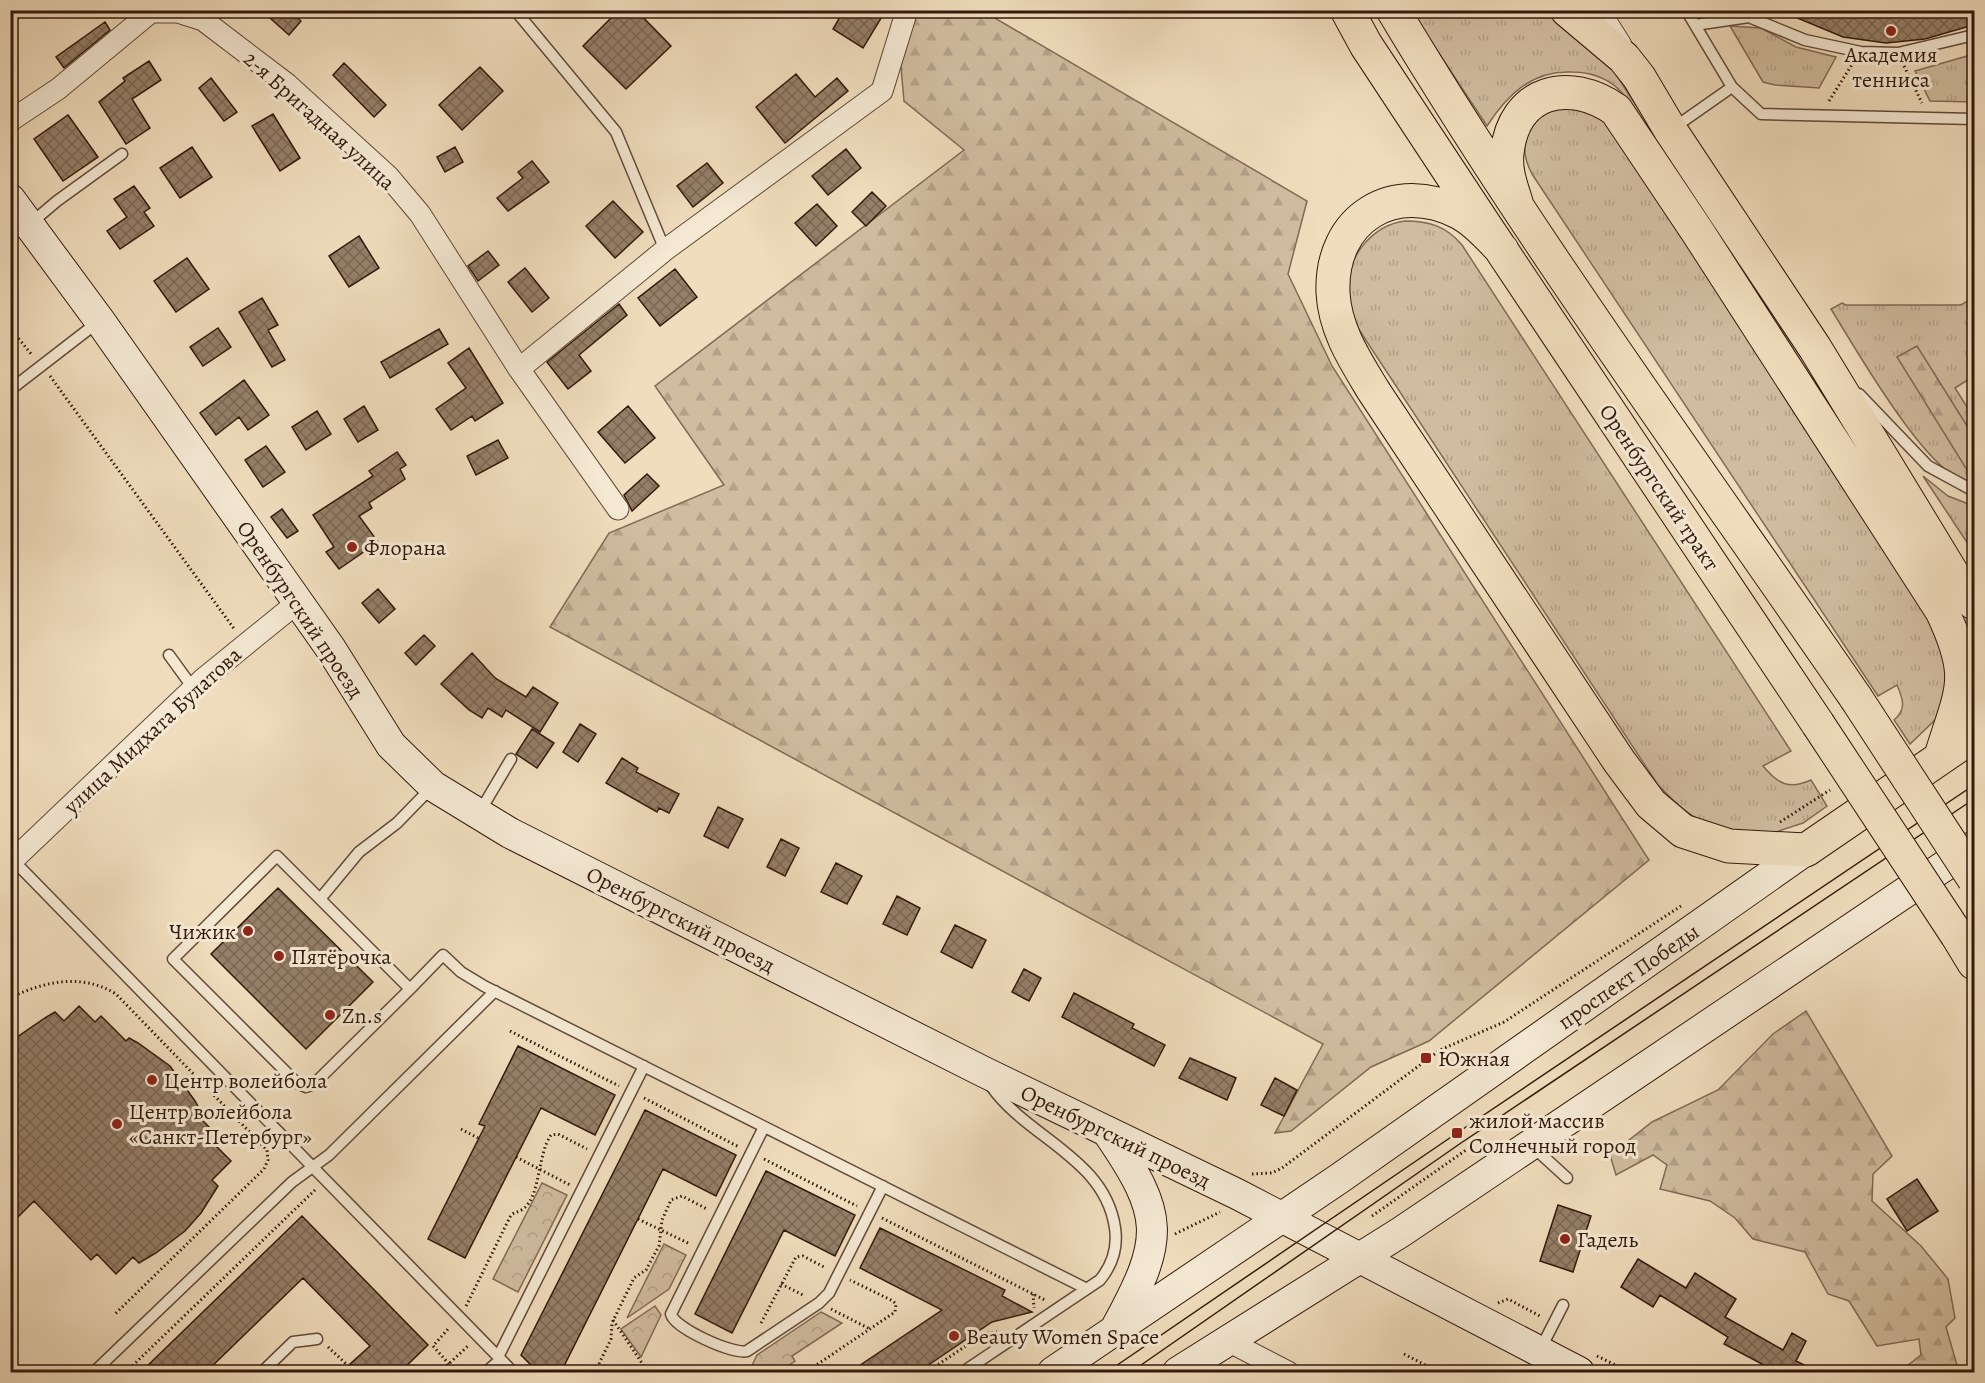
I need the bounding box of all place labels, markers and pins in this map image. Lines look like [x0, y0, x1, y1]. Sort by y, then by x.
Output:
marker: Академия тенниса [1884, 24, 1898, 38]
place label: Академия тенниса [1844, 40, 1937, 95]
place label: Флорана [364, 533, 447, 563]
marker: Флорана [345, 540, 359, 554]
place label: Чижик [169, 917, 236, 947]
marker: Чижик [241, 924, 255, 938]
place label: Пятёрочка [291, 942, 392, 972]
marker: Пятёрочка [272, 949, 286, 963]
place label: Zn.s [342, 1001, 382, 1031]
marker: Zn.s [323, 1008, 337, 1022]
place label: Южная [1438, 1044, 1510, 1074]
marker: Южная [1419, 1051, 1433, 1065]
place label: Центр волейбола [164, 1066, 328, 1096]
marker: Центр волейбола [145, 1073, 159, 1087]
place label: Центр волейбола «Санкт-Петербург» [129, 1097, 312, 1152]
place label: жилой массив Солнечный город [1469, 1106, 1637, 1161]
marker: Центр волейбола «Санкт-Петербург» [110, 1117, 124, 1131]
marker: жилой массив Солнечный город [1450, 1126, 1464, 1140]
place label: Гадель [1577, 1225, 1638, 1255]
marker: Гадель [1558, 1232, 1572, 1246]
place label: Beauty Women Space [966, 1322, 1159, 1352]
marker: Beauty Women Space [947, 1329, 961, 1343]

